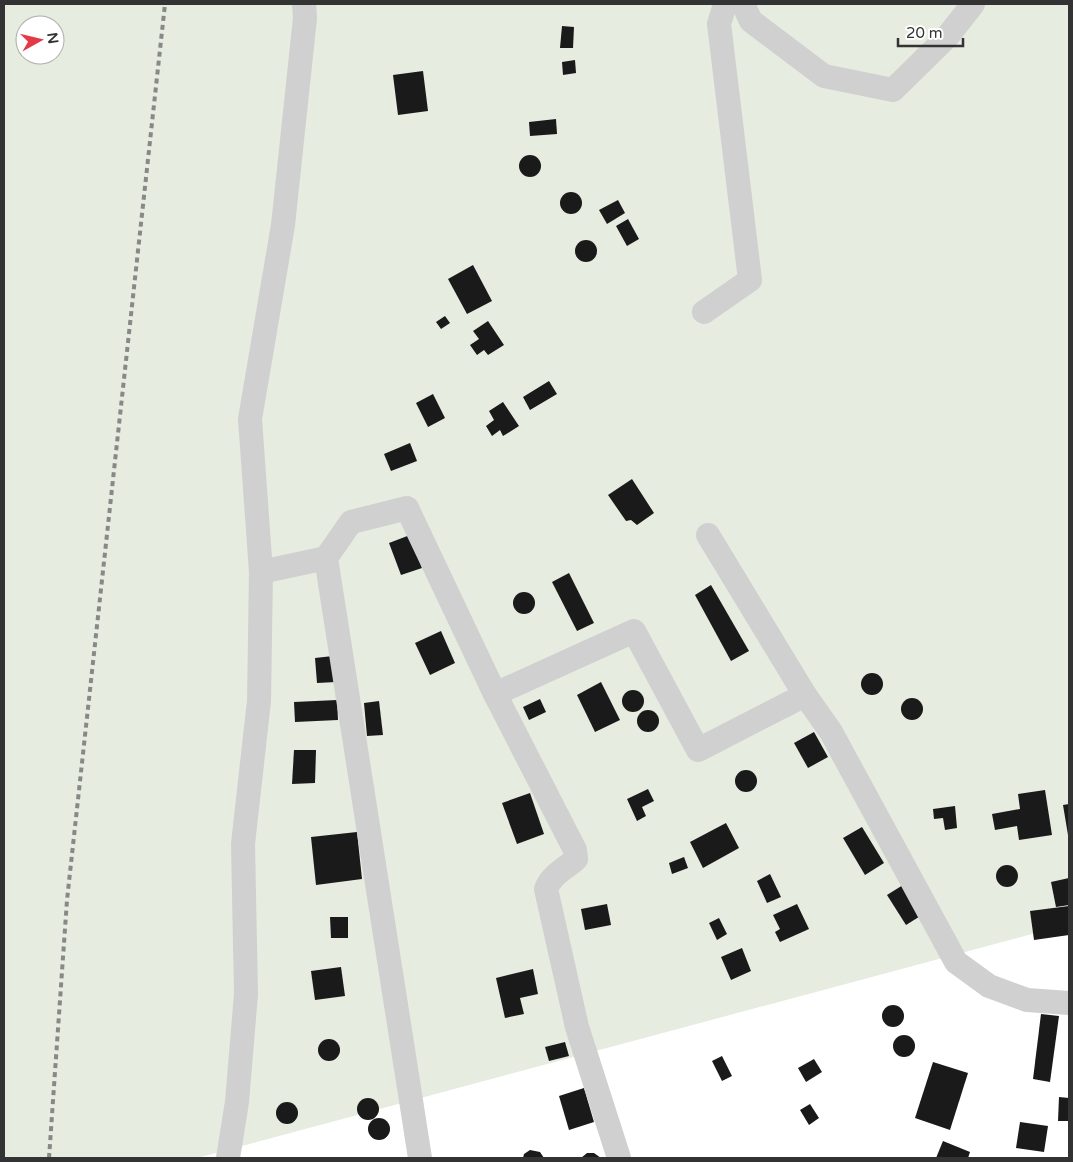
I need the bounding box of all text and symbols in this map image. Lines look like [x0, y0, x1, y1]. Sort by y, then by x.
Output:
north arrow [15, 15, 65, 65]
scale bar [898, 15, 963, 47]
text: 20 m [906, 24, 943, 42]
text: N [43, 32, 62, 45]

